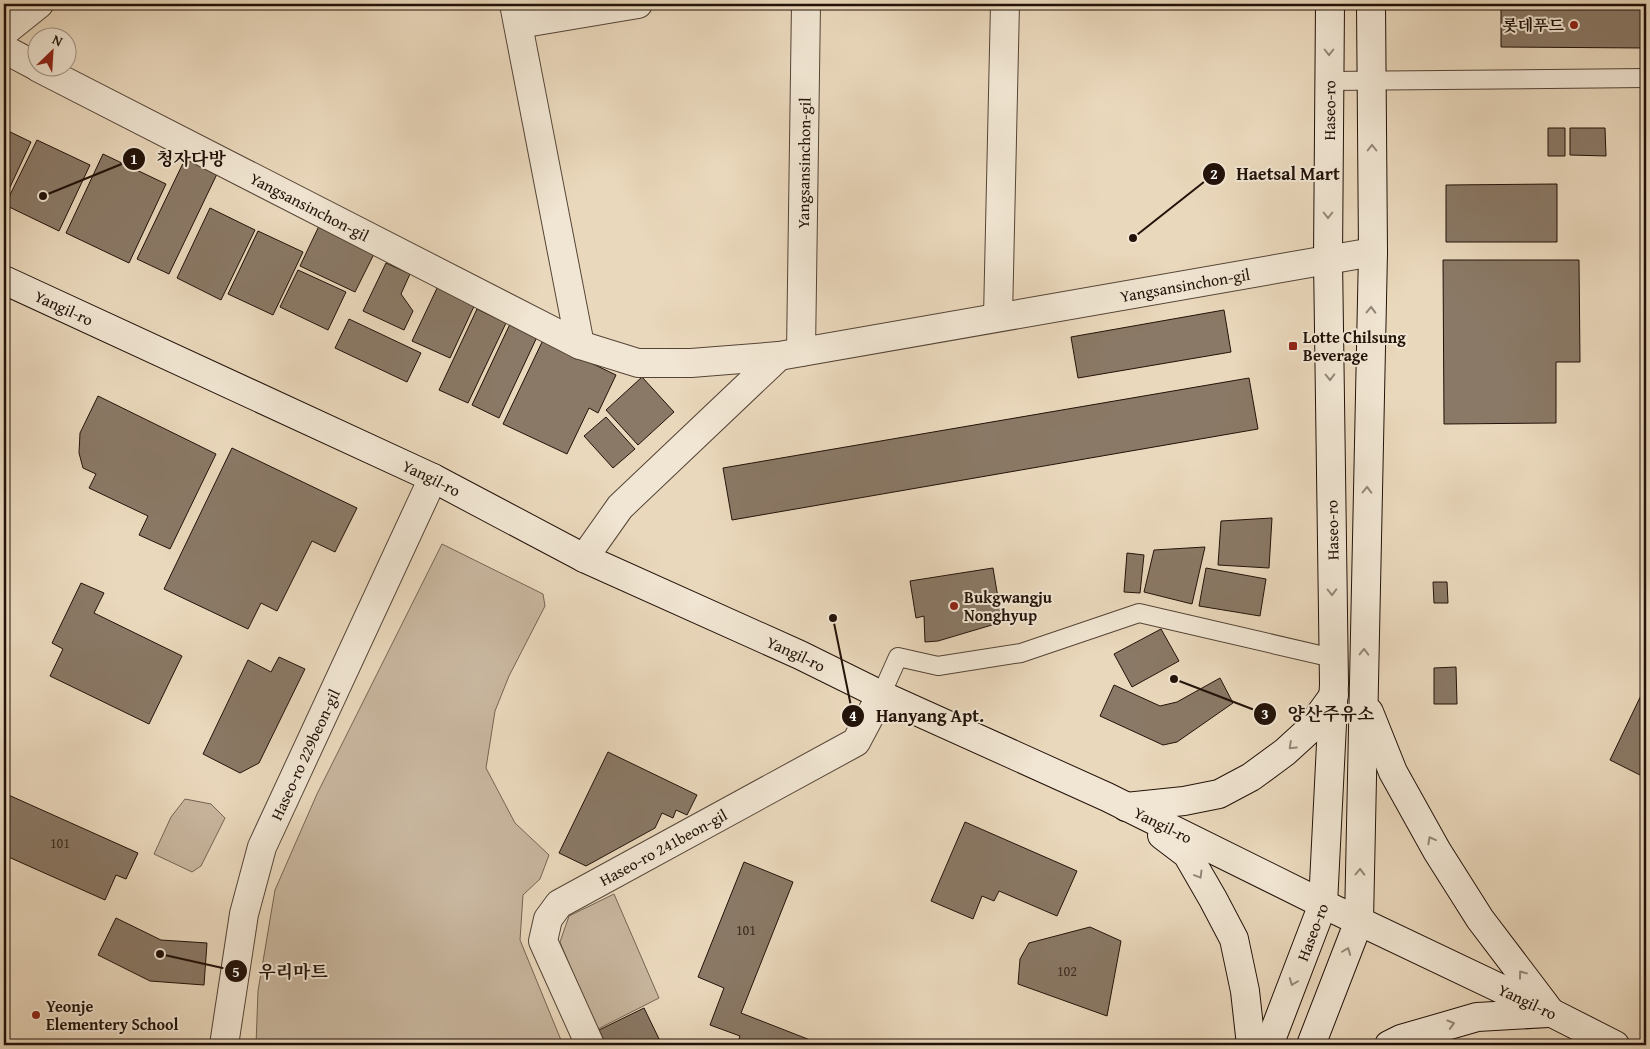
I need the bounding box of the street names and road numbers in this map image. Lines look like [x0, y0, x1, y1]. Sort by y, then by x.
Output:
street label: Haseo-ro [1317, 80, 1341, 141]
street label: Yangsansinchon-gil [791, 97, 817, 229]
street label: Yangsansinchon-gil [246, 166, 374, 247]
street label: Yangsansinchon-gil [1118, 262, 1252, 308]
street label: Yangil-ro [31, 284, 97, 332]
street label: Yangil-ro [398, 453, 465, 502]
street label: Haseo-ro [1319, 500, 1345, 560]
street label: Yangil-ro [763, 630, 829, 678]
street label: Haseo-ro 229beon-gil [264, 684, 346, 824]
street label: Yangil-ro [1130, 800, 1196, 849]
street label: Haseo-ro 241beon-gil [595, 802, 732, 892]
street label: Haseo-ro [1290, 900, 1334, 964]
street label: Yangil-ro [1494, 977, 1561, 1026]

